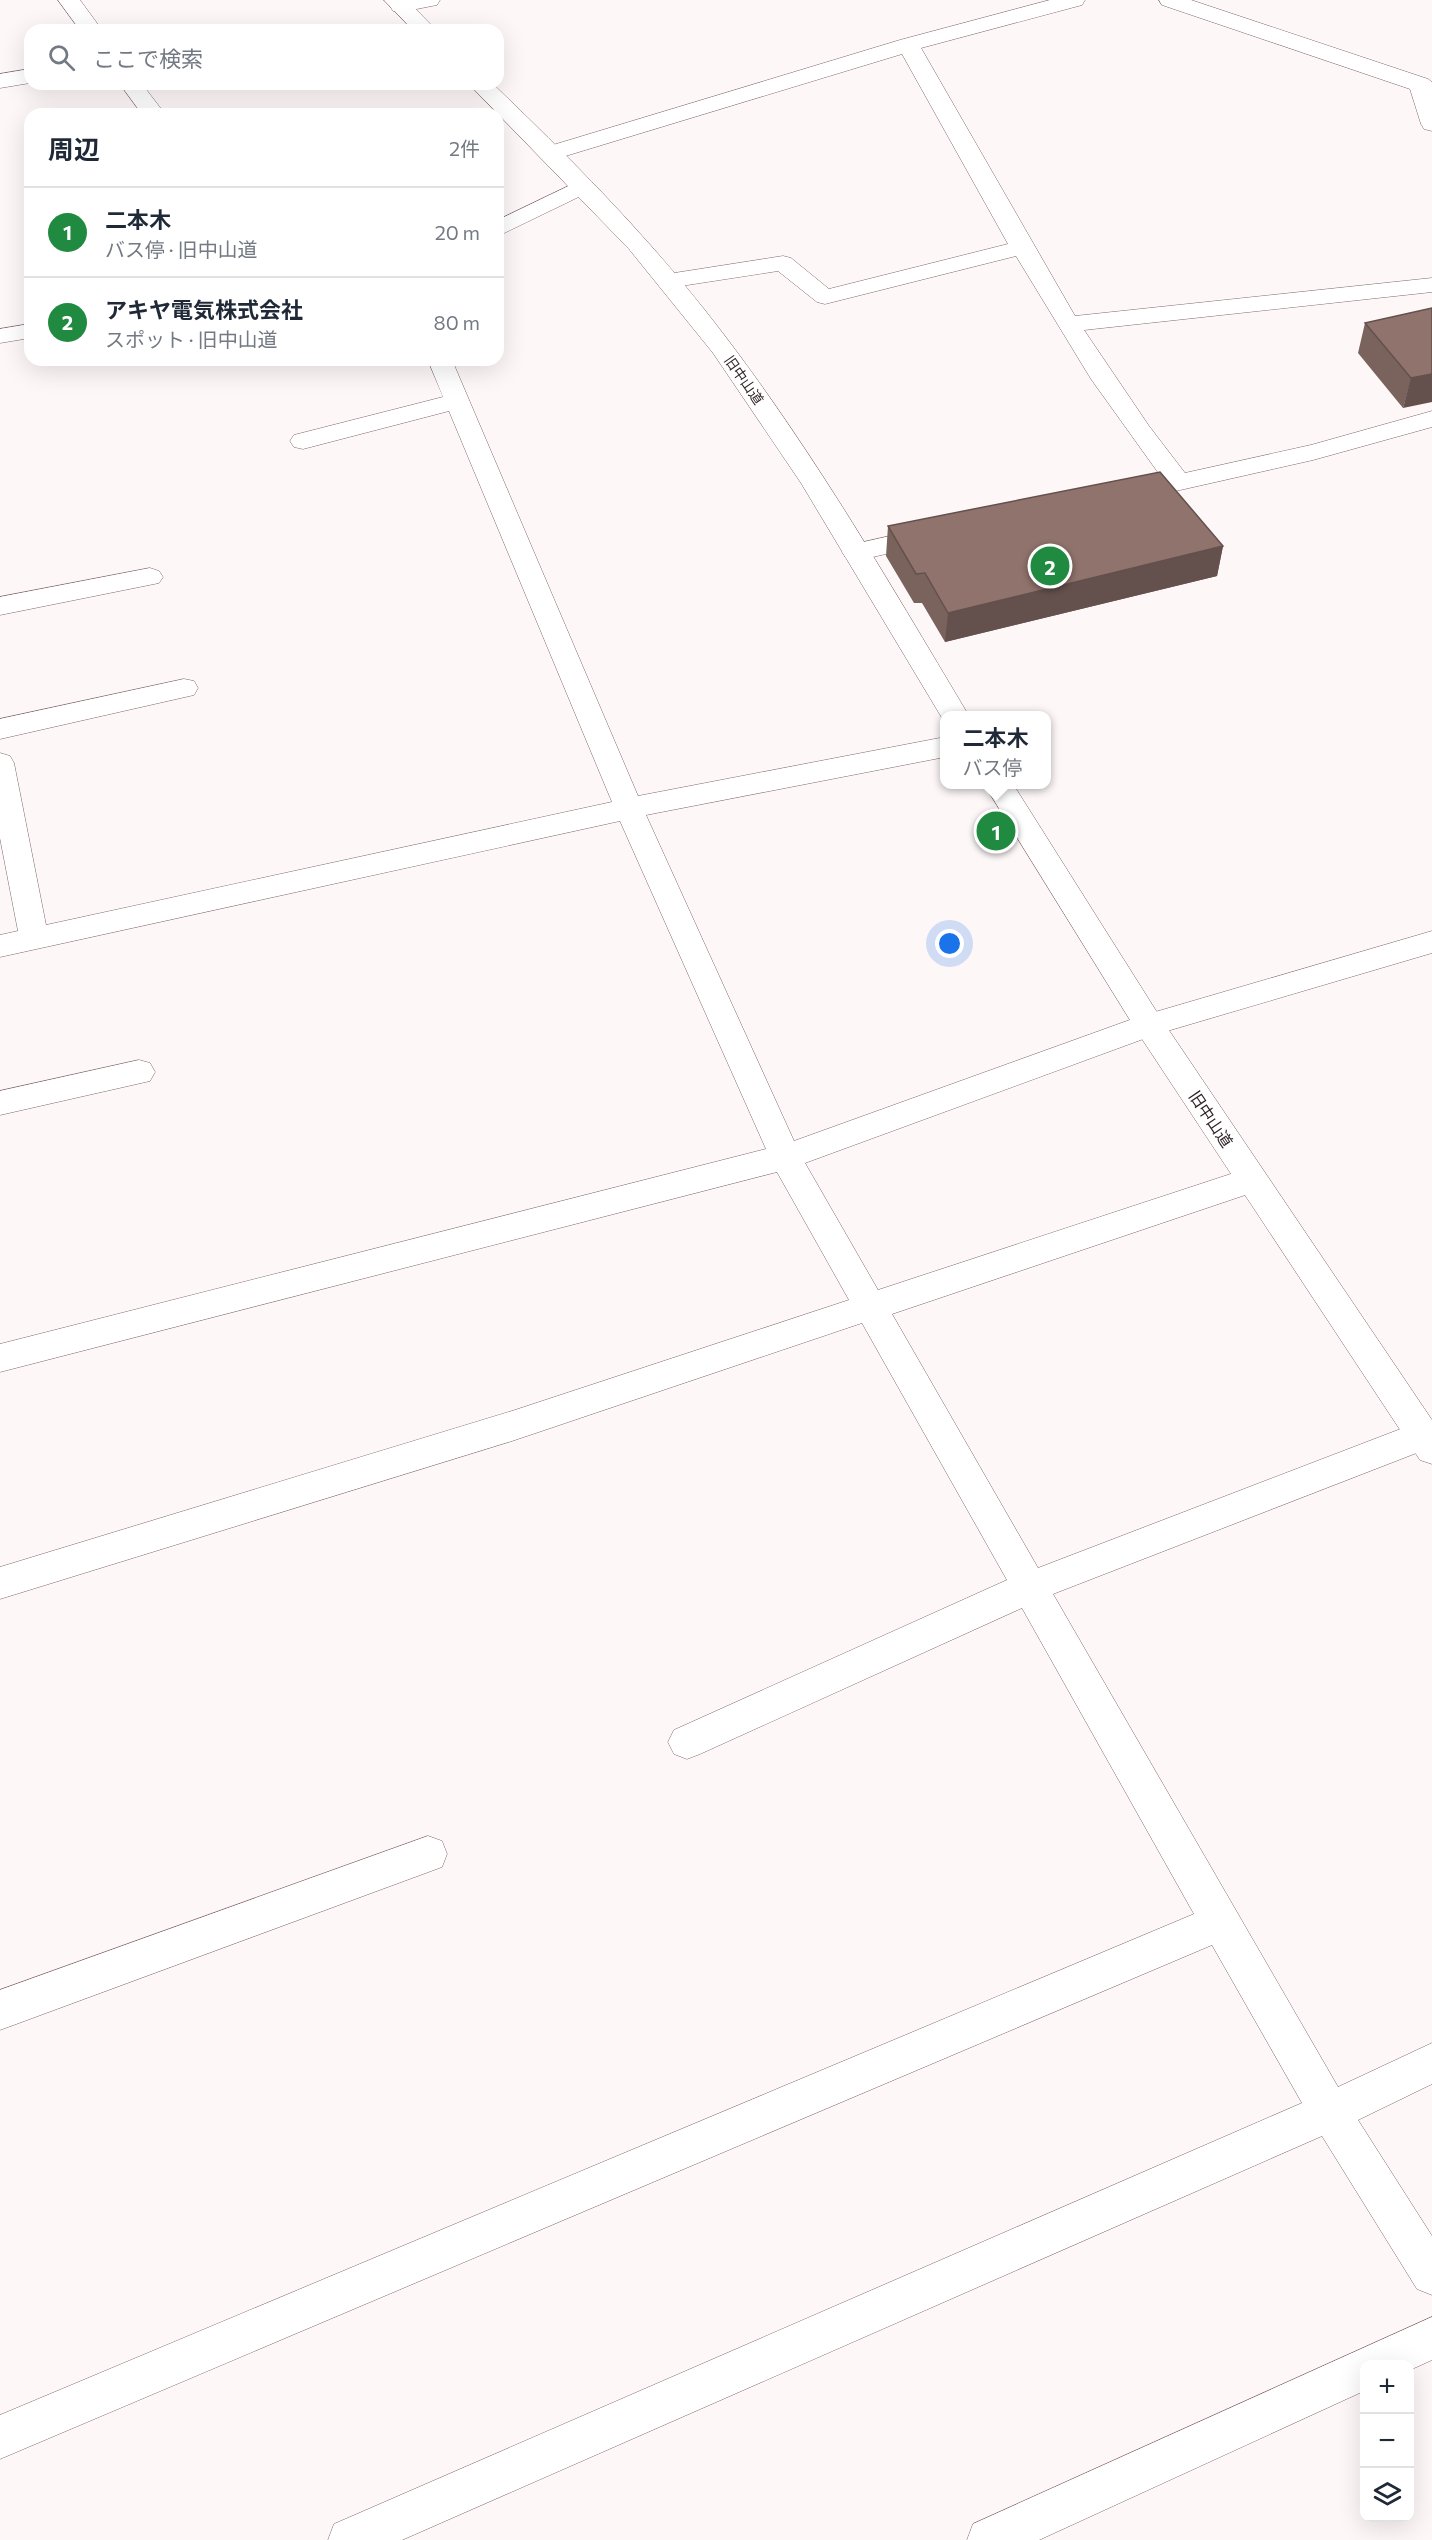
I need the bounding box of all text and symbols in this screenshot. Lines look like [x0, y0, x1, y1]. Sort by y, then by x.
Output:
search box [24, 24, 504, 90]
icon: search [45, 41, 78, 74]
text: ここで検索 [93, 45, 203, 72]
text: 周辺 [48, 133, 100, 164]
text: 2件 [449, 136, 480, 160]
text: 二本木 [105, 206, 171, 233]
text: 1 [63, 220, 72, 244]
text: 20 m [435, 220, 480, 244]
text: バス停 · 旧中山道 [105, 237, 257, 261]
text: アキヤ電気株式会社 [105, 296, 303, 323]
text: 2 [62, 310, 73, 334]
text: 80 m [434, 310, 480, 334]
text: スポット · 旧中山道 [105, 327, 277, 351]
street label: 旧中山道 [721, 352, 767, 408]
pin: 2 [1030, 544, 1070, 588]
popup [940, 711, 1051, 789]
text: 二本木 [962, 724, 1029, 751]
text: バス停 [962, 755, 1022, 779]
pin: 1 [976, 808, 1016, 854]
your location [935, 929, 964, 958]
street label: 旧中山道 [1186, 1087, 1237, 1151]
map controls [1360, 2360, 1414, 2522]
button: + [1360, 2360, 1414, 2414]
button: − [1360, 2414, 1414, 2468]
button: layers [1360, 2468, 1414, 2522]

